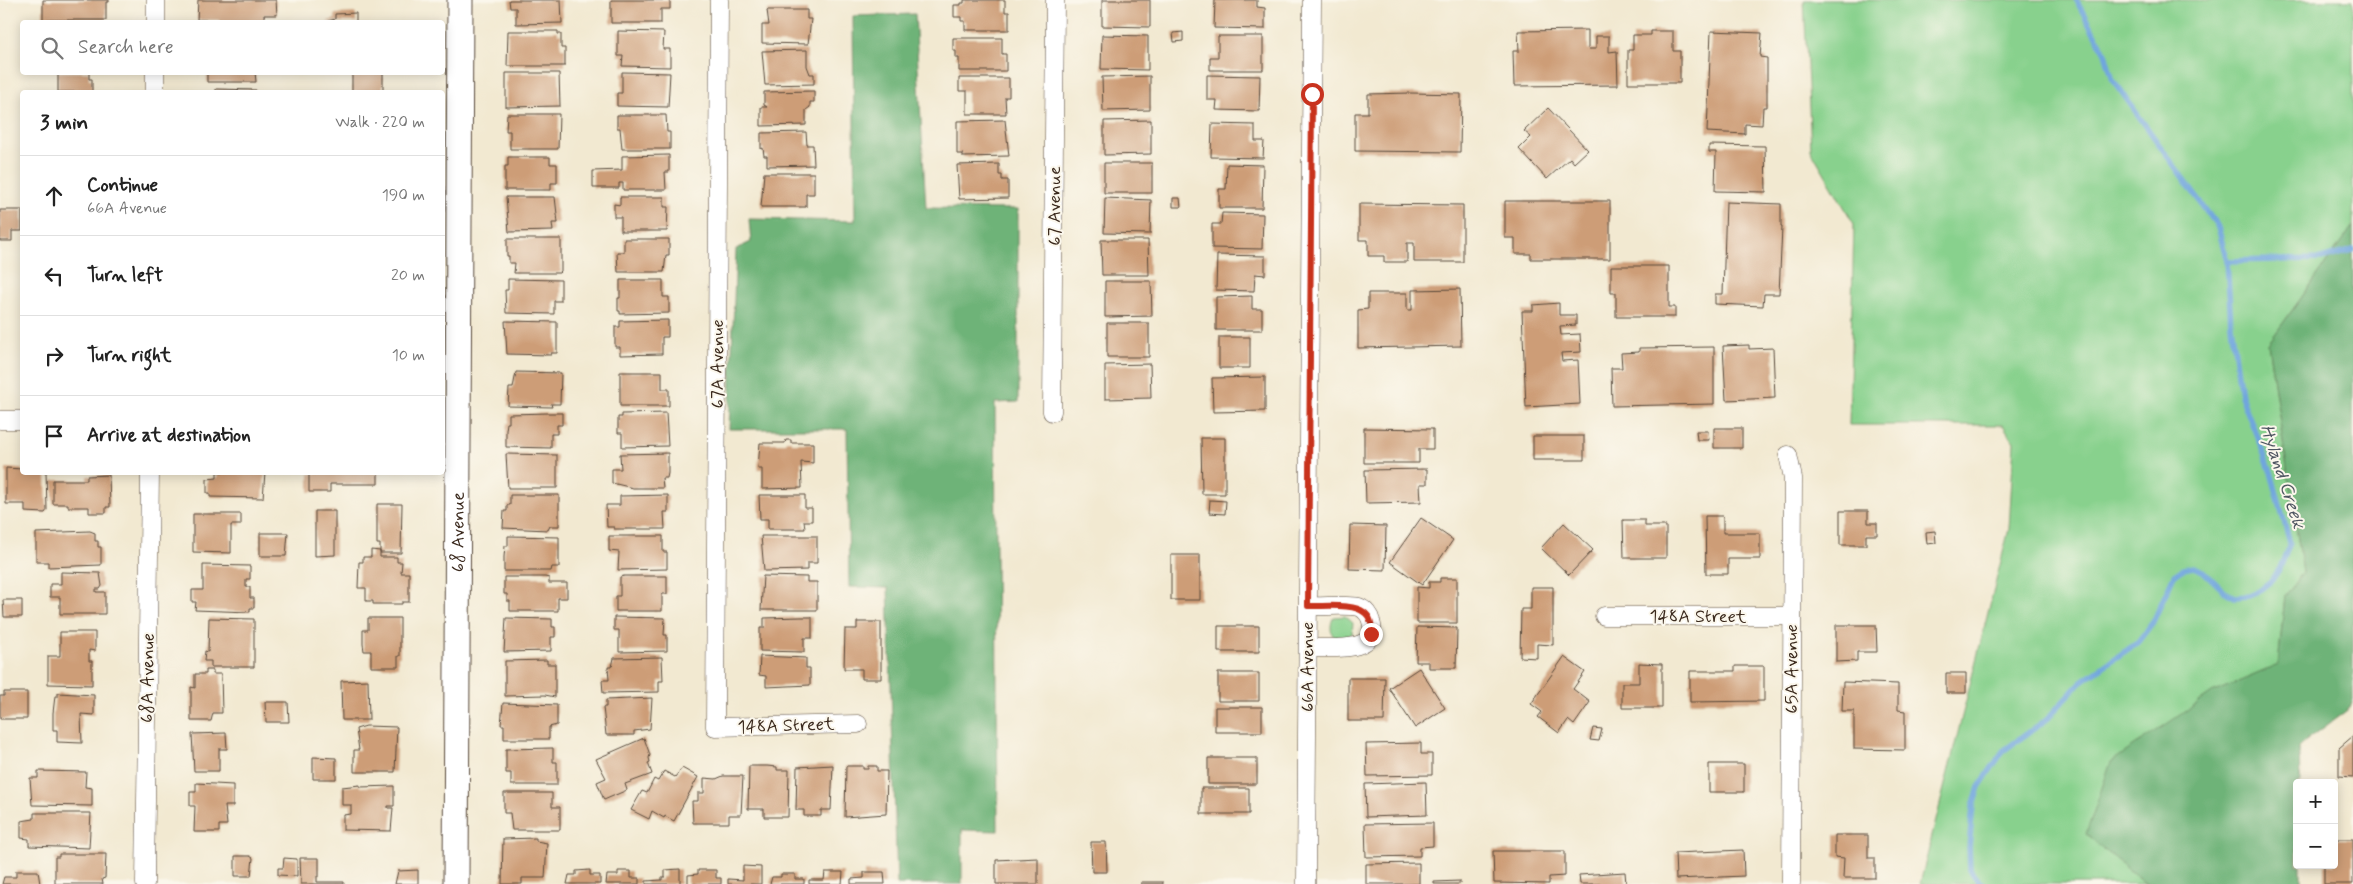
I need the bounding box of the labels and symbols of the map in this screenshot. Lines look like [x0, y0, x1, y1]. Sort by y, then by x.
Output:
route start [1301, 83, 1324, 106]
street label: 67 Avenue [1043, 166, 1067, 246]
street label: 67A Avenue [706, 319, 730, 409]
water label: Hyland Creek [2254, 421, 2312, 533]
street label: 68 Avenue [446, 492, 471, 572]
street label: 148A Street [1650, 605, 1747, 629]
street label: 66A Avenue [1296, 622, 1320, 712]
route end [1360, 623, 1383, 646]
street label: 65A Avenue [1780, 624, 1804, 714]
street label: 68A Avenue [135, 633, 161, 723]
street label: 148A Street [737, 712, 835, 740]

